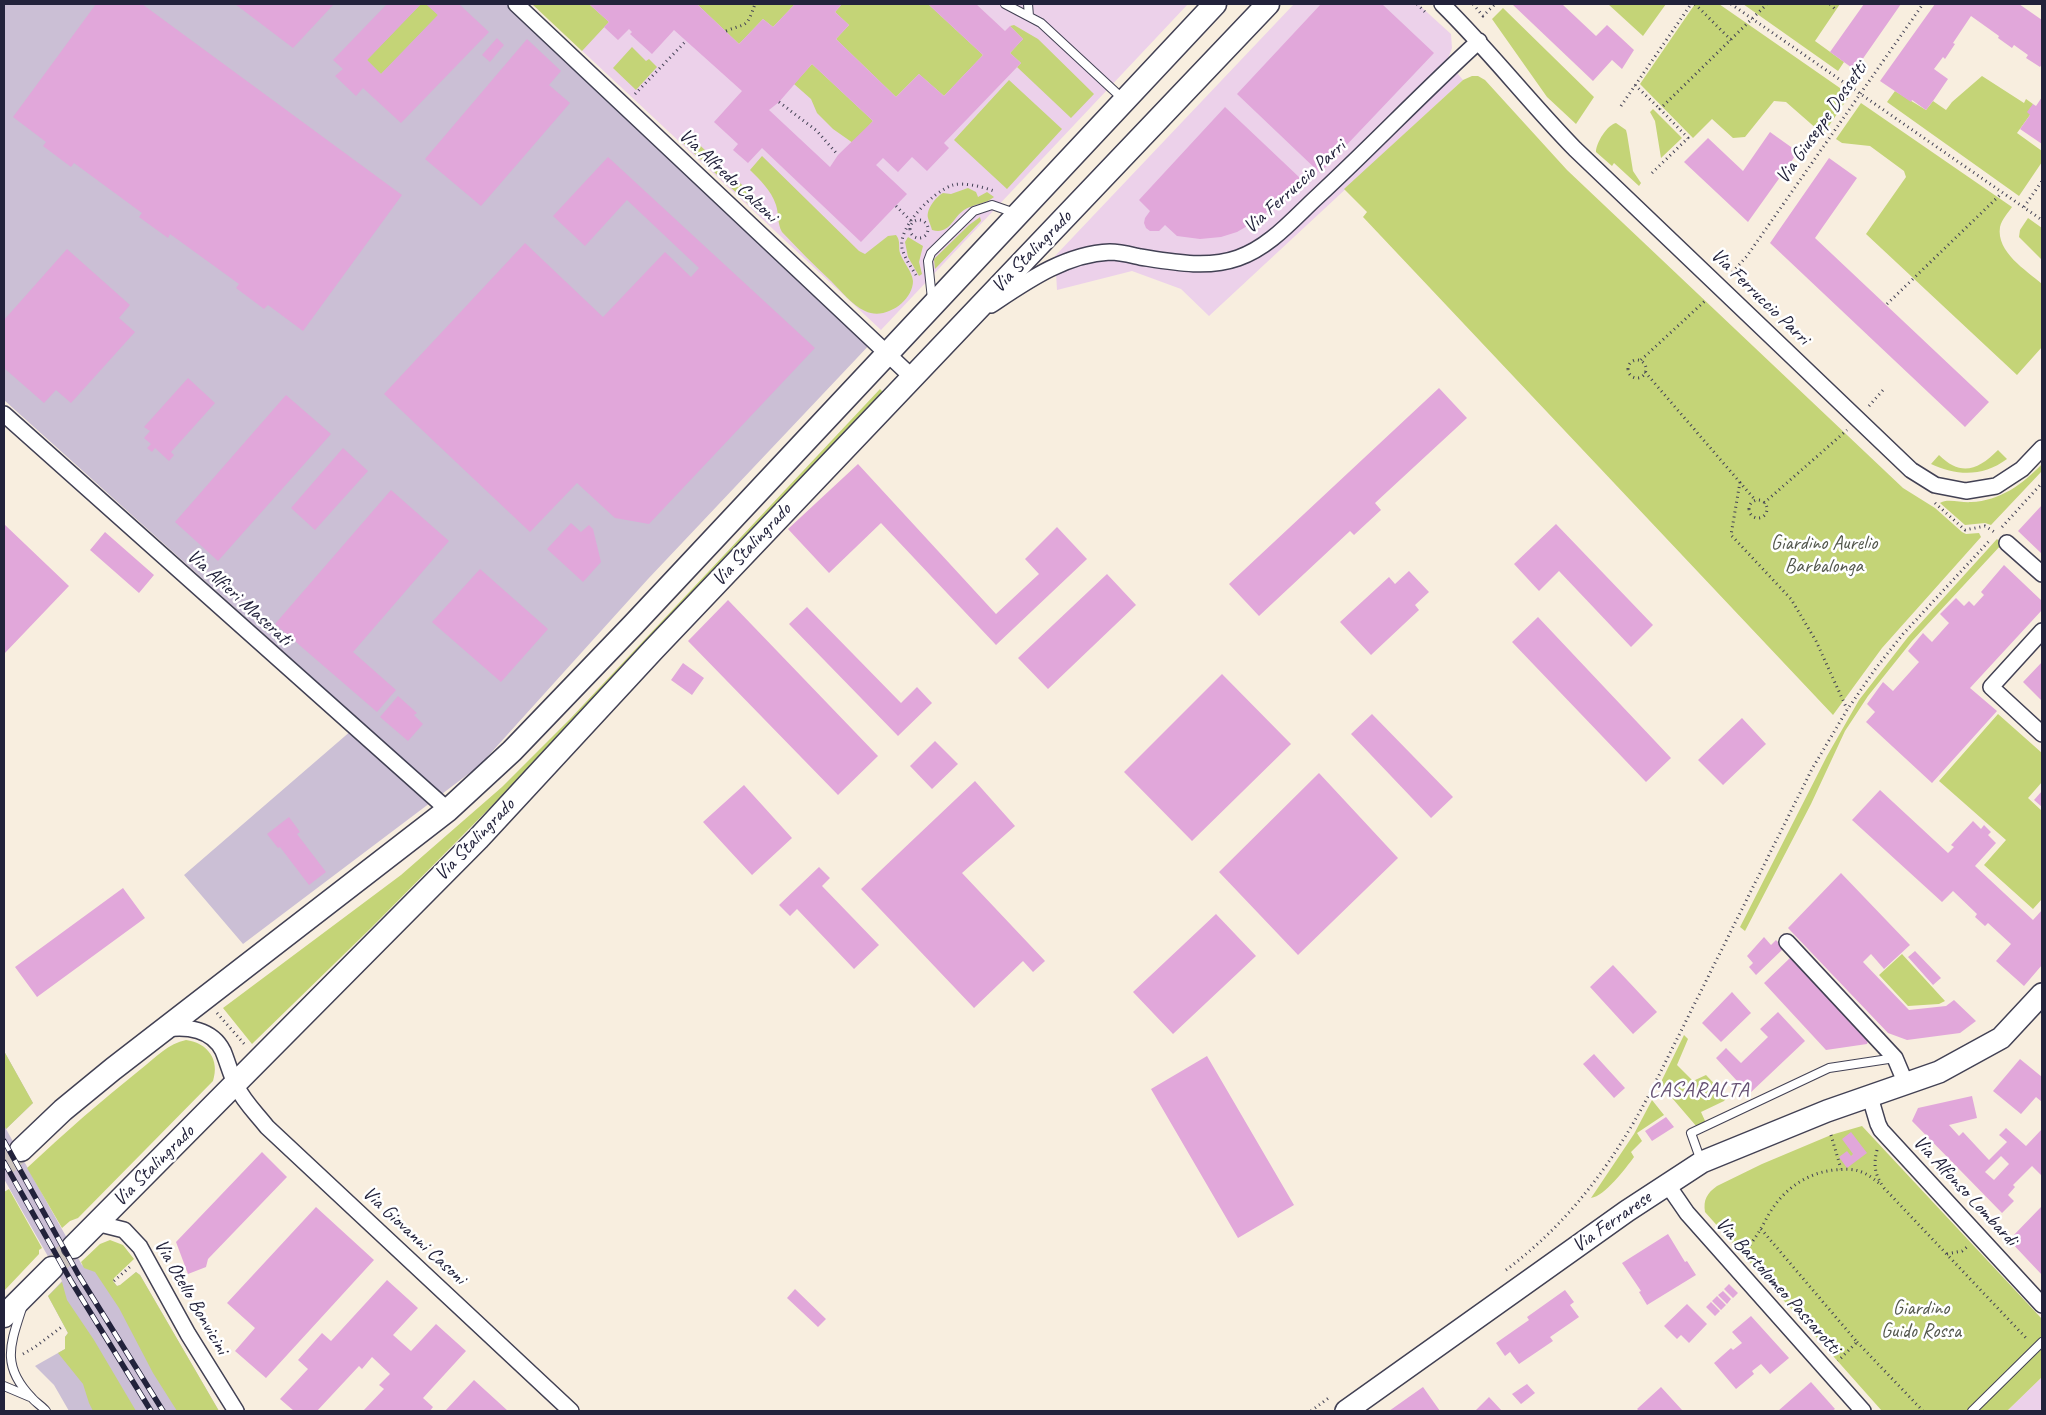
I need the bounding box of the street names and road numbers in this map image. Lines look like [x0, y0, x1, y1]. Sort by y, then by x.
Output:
street label: Via Giuseppe Dossetti [1771, 57, 1873, 189]
street label: Via Alfredo Calzoni [673, 124, 783, 228]
street label: Via Ferruccio Parri [1239, 135, 1351, 239]
street label: Via Stalingrado [987, 206, 1077, 298]
street label: Via Ferruccio Parri [1705, 244, 1815, 350]
street label: Via Stalingrado [707, 498, 797, 592]
street label: Via Alfieri Maserati [181, 544, 297, 652]
street label: Via Stalingrado [430, 794, 520, 886]
street label: Via Stalingrado [108, 1120, 200, 1212]
street label: Via Alfonso Lombardi [1908, 1131, 2022, 1251]
street label: Via Giovanni Casoni [357, 1182, 471, 1290]
street label: Via Ferrarese [1568, 1186, 1656, 1258]
street label: Via Bartolomeo Passarotti [1710, 1212, 1846, 1360]
street label: Via Otello Bonvicini [148, 1235, 234, 1359]

